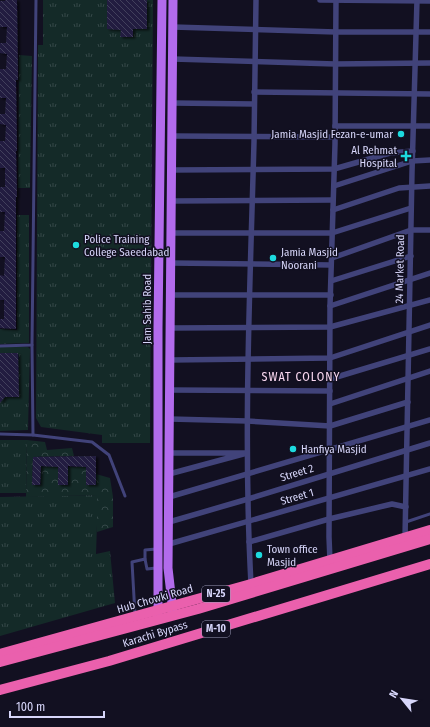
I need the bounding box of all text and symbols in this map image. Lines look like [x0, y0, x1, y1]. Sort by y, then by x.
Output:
place label: Jamia Masjid Fezan-e-umar [271, 128, 393, 141]
marker: Jamia Masjid Fezan-e-umar [396, 129, 406, 139]
place label: Al Rehmat Hospital [351, 144, 397, 170]
marker: Al Rehmat Hospital [400, 150, 412, 162]
place label: Police Training College Saeedabad [84, 233, 169, 259]
street label: 24 Market Road [393, 234, 407, 304]
marker: Police Training College Saeedabad [71, 240, 81, 250]
place label: Jamia Masjid Noorani [281, 246, 338, 272]
marker: Jamia Masjid Noorani [268, 253, 278, 263]
street label: Jam Sahib Road [141, 274, 154, 344]
district label: SWAT COLONY [262, 370, 340, 384]
place label: Hanfiya Masjid [301, 443, 367, 456]
marker: Hanfiya Masjid [288, 444, 298, 454]
street label: Street 2 [279, 462, 316, 484]
street label: Street 1 [279, 486, 315, 508]
place label: Town office Masjid [267, 543, 318, 569]
marker: Town office Masjid [254, 550, 264, 560]
street label: Hub Chowki Road [116, 582, 194, 616]
road number: N-25 [202, 586, 230, 602]
street label: Karachi Bypass [121, 618, 189, 650]
road number: M-10 [202, 621, 230, 637]
north arrow [382, 679, 422, 719]
text: N [386, 688, 401, 700]
scale bar [10, 693, 104, 719]
text: 100 m [16, 700, 45, 714]

